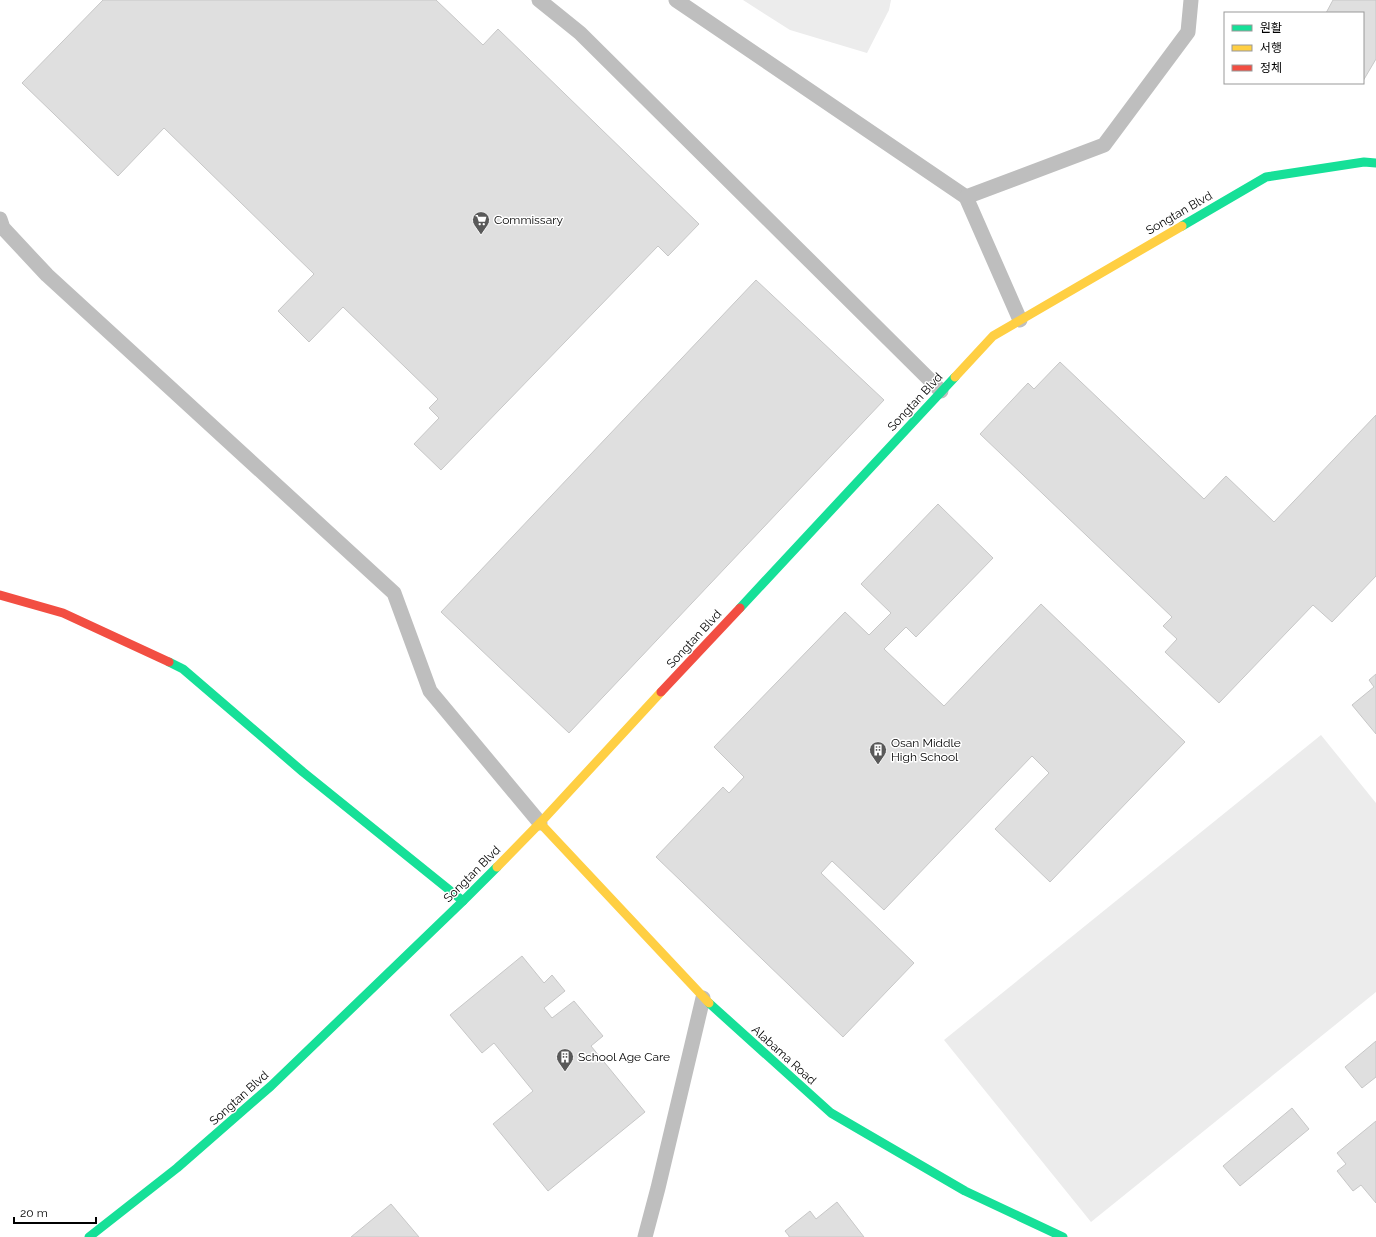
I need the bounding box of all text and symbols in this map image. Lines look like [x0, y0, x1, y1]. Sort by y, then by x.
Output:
legend [1224, 12, 1364, 84]
text: 원활 [1260, 21, 1282, 35]
text: 서행 [1260, 41, 1282, 55]
text: 정체 [1260, 61, 1282, 75]
street label: Songtan Blvd [1143, 188, 1215, 238]
supermarket icon: Commissary [471, 210, 491, 235]
place label: Commissary [494, 213, 563, 227]
street label: Songtan Blvd [885, 370, 945, 434]
street label: Songtan Blvd [664, 607, 724, 671]
place label: Osan Middle High School [891, 736, 961, 764]
building icon: Osan Middle High School [868, 740, 888, 765]
street label: Songtan Blvd [441, 843, 503, 905]
street label: Alabama Road [749, 1023, 819, 1087]
building icon: School Age Care [555, 1047, 575, 1072]
place label: School Age Care [578, 1050, 670, 1064]
street label: Songtan Blvd [207, 1068, 271, 1128]
scale bar [14, 1199, 96, 1225]
text: 20 m [20, 1206, 48, 1220]

